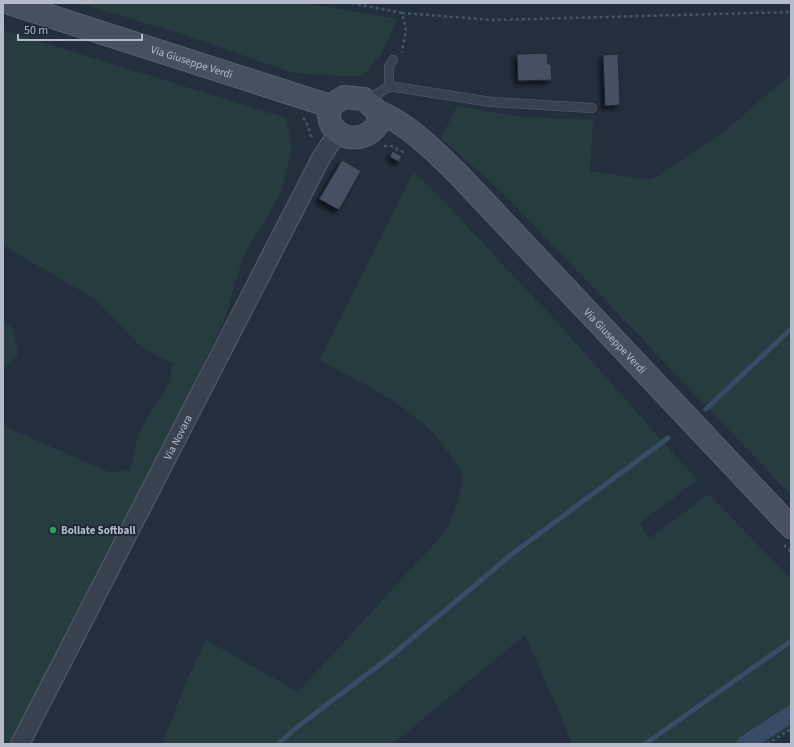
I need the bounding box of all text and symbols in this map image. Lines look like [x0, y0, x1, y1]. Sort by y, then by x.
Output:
scale bar [18, 16, 142, 42]
text: 50 m [24, 22, 48, 39]
street label: Via Giuseppe Verdi [149, 42, 234, 82]
street label: Via Giuseppe Verdi [580, 305, 650, 377]
street label: Via Novara [160, 412, 196, 462]
place label: Bollate Softball [61, 523, 136, 538]
marker: Bollate Softball [48, 525, 58, 535]

